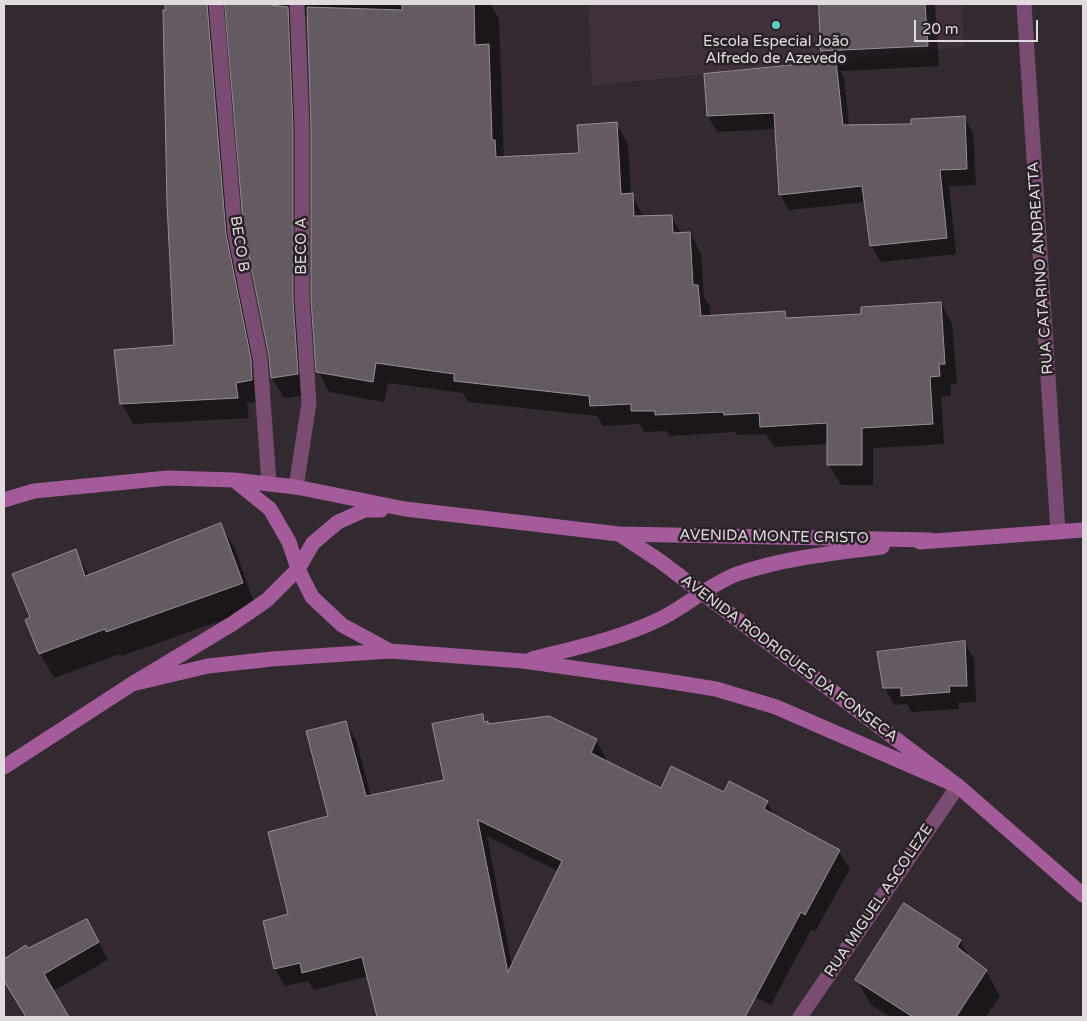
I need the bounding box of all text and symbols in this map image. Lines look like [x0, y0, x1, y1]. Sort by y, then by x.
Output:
scale bar [917, 10, 1041, 42]
marker: Escola Especial João Alfredo de Azevedo [770, 19, 782, 31]
text: 20 m [922, 20, 959, 38]
place label: Escola Especial João Alfredo de Azevedo [703, 33, 849, 68]
street label: RUA CATARINO ANDREATTA [1025, 161, 1057, 375]
street label: BECO B [226, 215, 252, 273]
street label: BECO A [293, 217, 311, 275]
street label: AVENIDA MONTE CRISTO [679, 526, 869, 548]
street label: AVENIDA RODRIGUES DA FONSECA [677, 571, 901, 747]
street label: RUA MIGUEL ASCOLEZE [821, 821, 937, 981]

